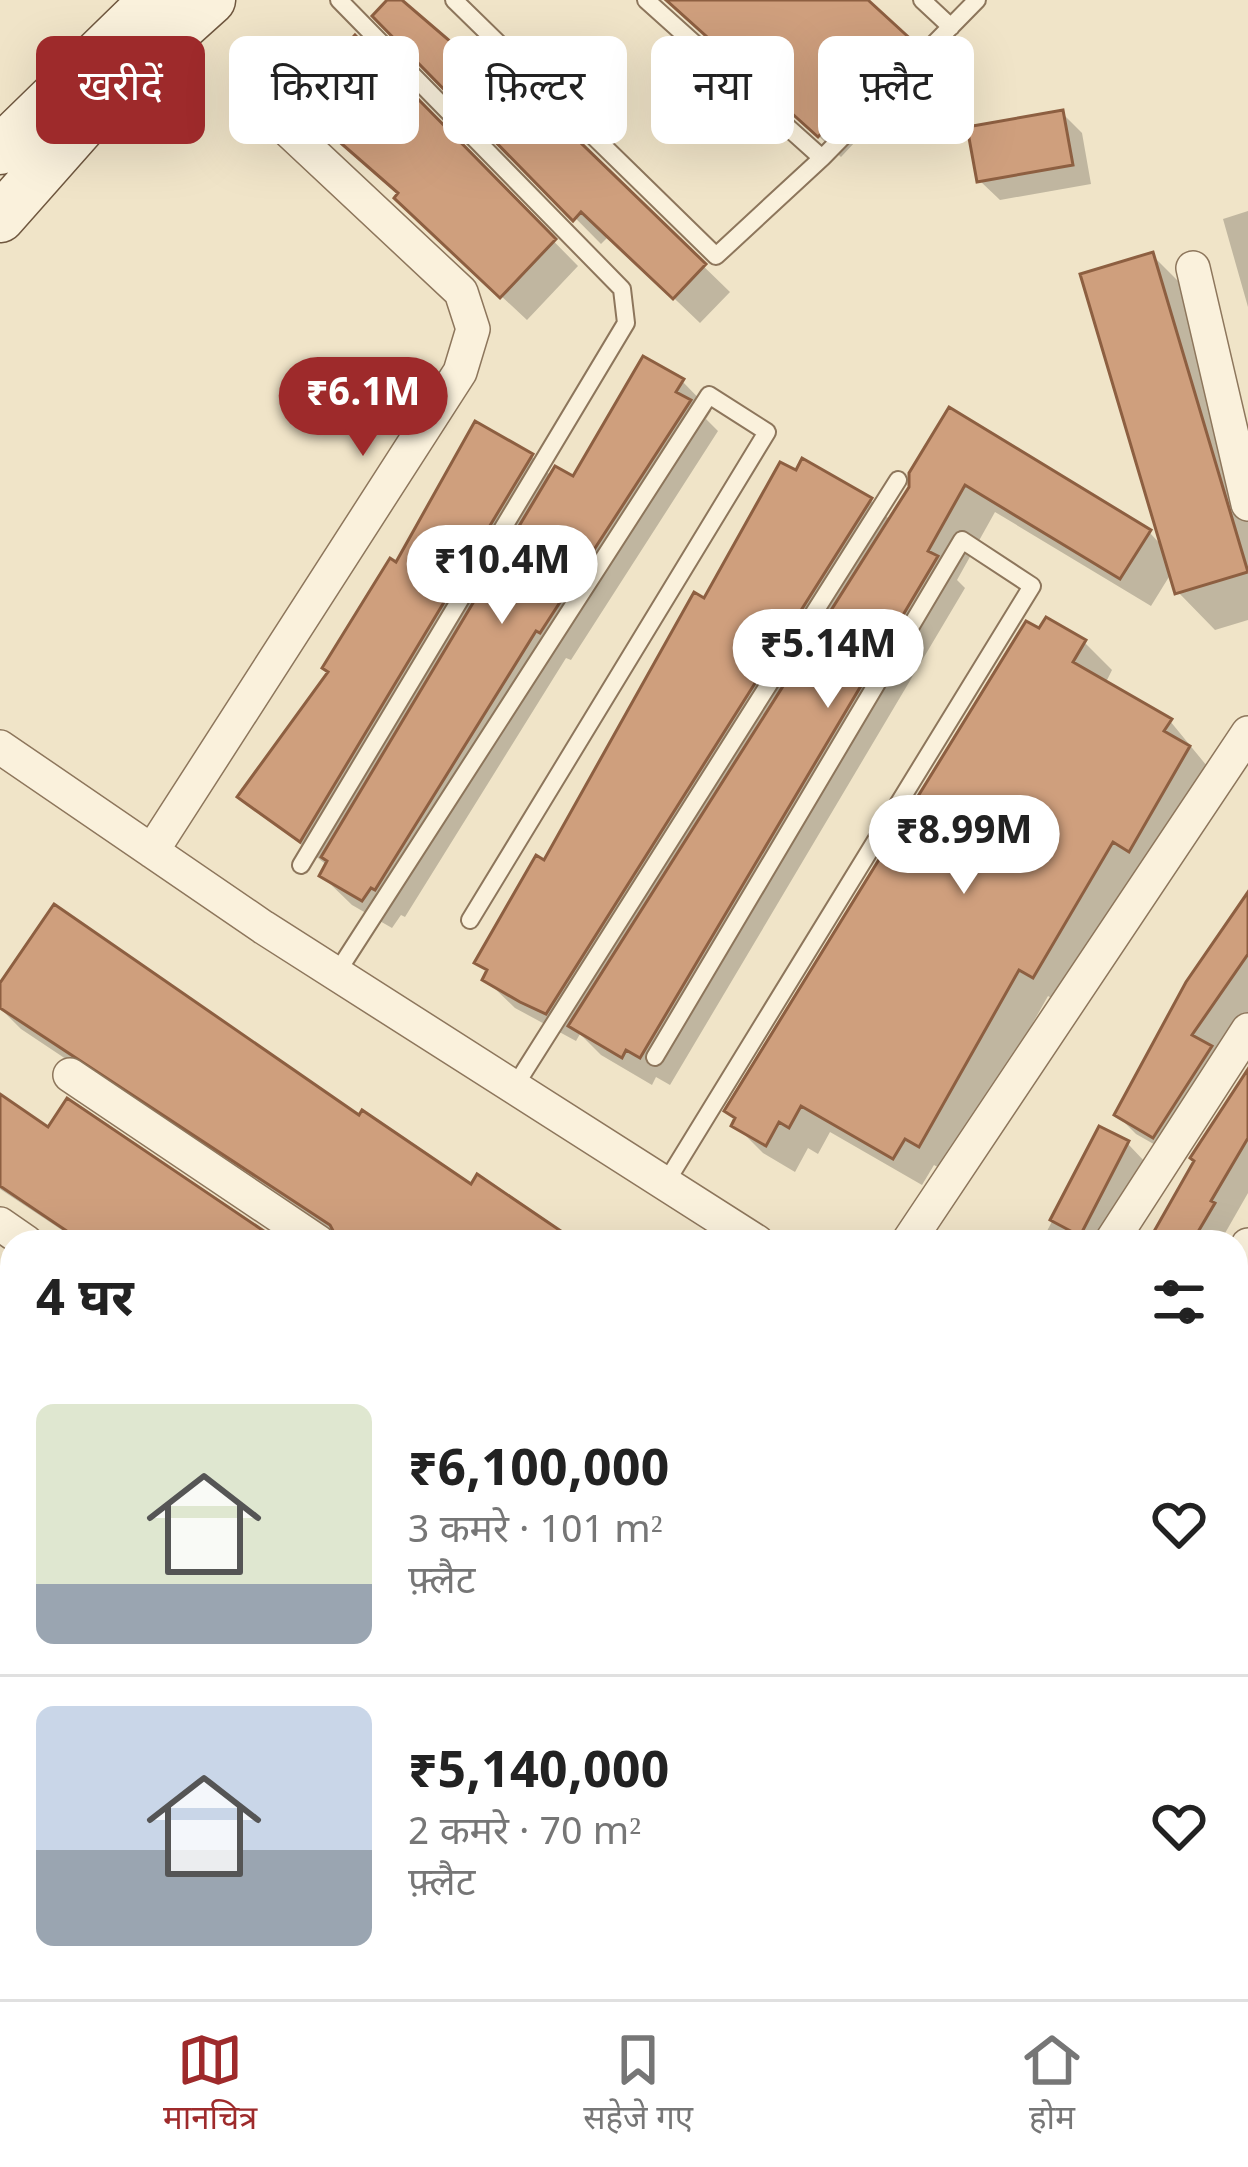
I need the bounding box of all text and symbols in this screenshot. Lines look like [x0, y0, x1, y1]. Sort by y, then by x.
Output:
chip: खरीदें [36, 36, 205, 144]
chip: किराया [229, 36, 419, 144]
chip: फ़िल्टर [443, 36, 627, 144]
chip: नया [651, 36, 794, 144]
chip: फ़्लैट [818, 36, 974, 144]
pin: ₹6.1M [279, 357, 447, 459]
text: ₹6.1M [306, 370, 420, 421]
pin: ₹10.4M [404, 525, 600, 627]
text: ₹10.4M [434, 538, 570, 589]
pin: ₹5.14M [730, 609, 926, 711]
text: ₹5.14M [760, 622, 896, 673]
pin: ₹8.99M [866, 795, 1062, 897]
text: ₹8.99M [896, 808, 1032, 859]
text: 4 घर [36, 1269, 134, 1336]
icon: filters [1146, 1269, 1212, 1335]
text: ₹6,100,000 [408, 1439, 669, 1506]
icon: home [132, 1452, 276, 1596]
icon: heart [1146, 1491, 1212, 1557]
text: 3 कमरे · 101 m² [408, 1507, 662, 1558]
text: फ़्लैट [408, 1558, 475, 1609]
text: ₹5,140,000 [408, 1741, 669, 1808]
icon: home [132, 1754, 276, 1898]
icon: heart [1146, 1793, 1212, 1859]
text: 2 कमरे · 70 m² [408, 1809, 641, 1860]
text: फ़्लैट [408, 1860, 475, 1911]
tab: मानचित्र [163, 2027, 257, 2142]
tab: सहेजे गए [583, 2027, 693, 2142]
tab: होम [1019, 2027, 1085, 2142]

